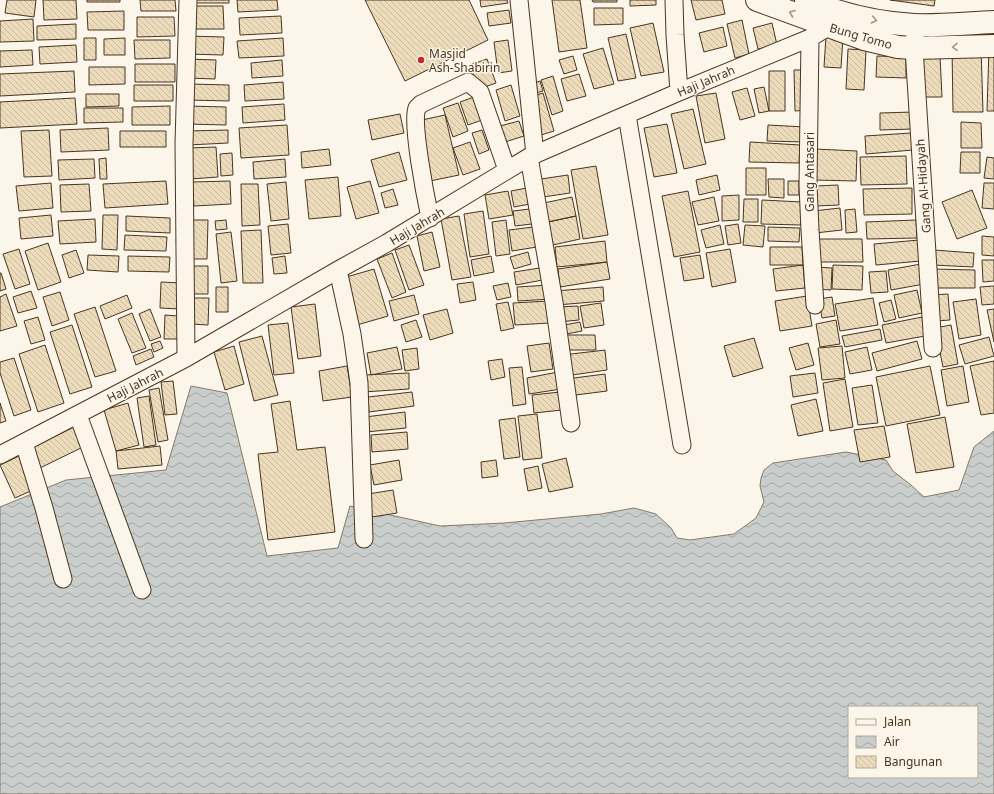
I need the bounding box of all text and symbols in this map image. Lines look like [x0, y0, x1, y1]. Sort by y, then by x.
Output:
one-way arrow [789, 10, 796, 18]
one-way arrow [871, 15, 877, 23]
street label: Bung Tomo [828, 19, 894, 53]
one-way arrow [952, 43, 958, 51]
place label: Masjid Ash-Shabirin [429, 45, 500, 76]
marker: Masjid Ash-Shabirin [416, 55, 426, 65]
street label: Haji Jahrah [674, 61, 738, 101]
street label: Gang Antasari [801, 132, 818, 212]
street label: Gang Al-Hidayah [911, 138, 935, 234]
street label: Haji Jahrah [386, 203, 448, 249]
street label: Haji Jahrah [104, 364, 166, 406]
legend [848, 706, 978, 778]
text: Jalan [883, 713, 911, 730]
text: Air [884, 733, 900, 750]
text: Bangunan [884, 753, 942, 770]

